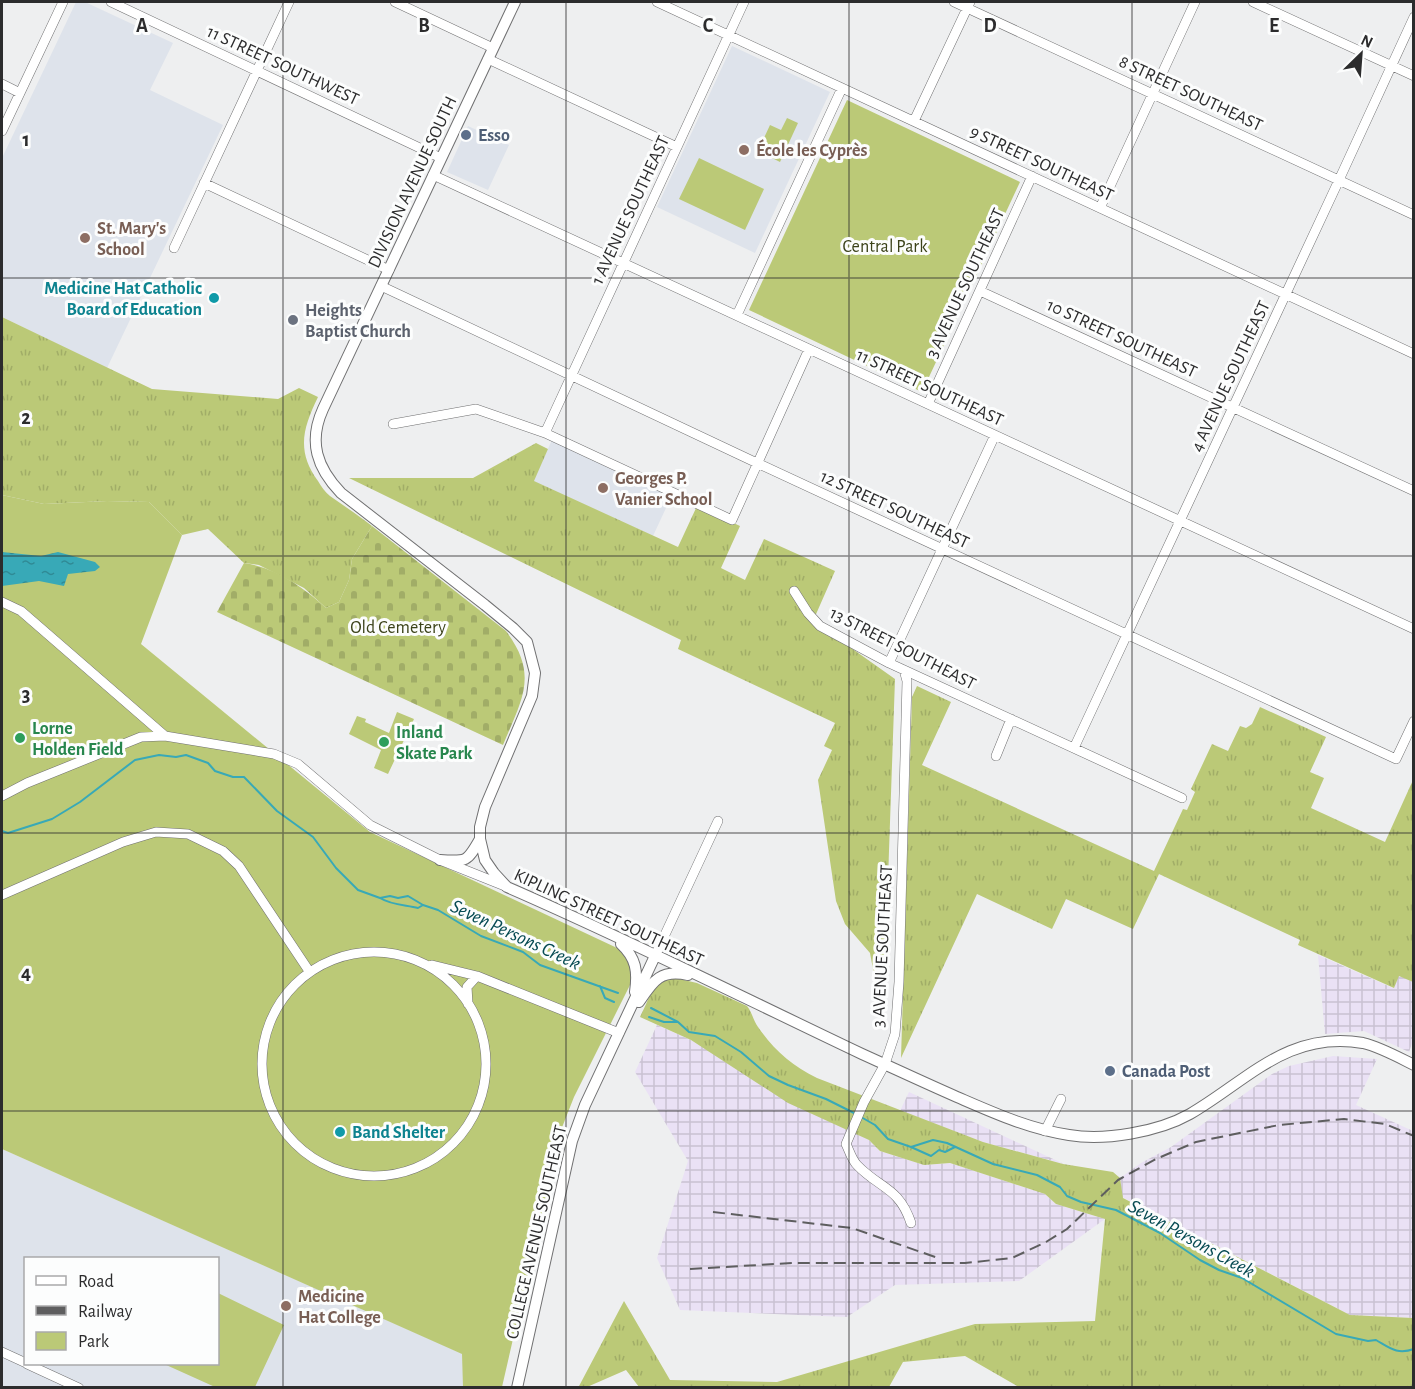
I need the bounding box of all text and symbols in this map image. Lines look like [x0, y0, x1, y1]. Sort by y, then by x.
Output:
text: A [136, 16, 148, 36]
text: B [418, 16, 430, 36]
text: C [703, 16, 714, 36]
text: D [983, 16, 997, 36]
text: E [1269, 16, 1279, 36]
street label: 11 STREET SOUTHWEST [204, 23, 361, 109]
north arrow [1331, 24, 1391, 84]
text: N [1358, 32, 1375, 51]
street label: 8 STREET SOUTHEAST [1116, 53, 1265, 135]
street label: DIVISION AVENUE SOUTH [365, 94, 461, 271]
street label: 9 STREET SOUTHEAST [967, 123, 1116, 205]
place label: Esso [478, 127, 510, 145]
marker: Esso [459, 128, 473, 142]
text: 1 [22, 130, 30, 150]
street label: 1 AVENUE SOUTHEAST [589, 133, 673, 287]
place label: École les Cyprès [756, 139, 868, 160]
marker: École les Cyprès [737, 143, 751, 157]
street label: 3 AVENUE SOUTHEAST [923, 206, 1009, 361]
place label: St. Mary's School [97, 220, 166, 259]
marker: St. Mary's School [78, 231, 92, 245]
park label: Central Park [843, 238, 928, 256]
place label: Medicine Hat Catholic Board of Education [44, 280, 202, 319]
marker: Medicine Hat Catholic Board of Education [207, 291, 221, 305]
street label: 10 STREET SOUTHEAST [1044, 296, 1200, 382]
street label: 4 AVENUE SOUTHEAST [1188, 298, 1274, 455]
place label: Heights Baptist Church [305, 302, 411, 341]
marker: Heights Baptist Church [286, 313, 300, 327]
street label: 11 STREET SOUTHEAST [853, 346, 1006, 430]
text: 2 [21, 408, 31, 428]
street label: 12 STREET SOUTHEAST [817, 468, 972, 552]
place label: Georges P. Vanier School [615, 470, 712, 509]
marker: Georges P. Vanier School [596, 481, 610, 495]
street label: 13 STREET SOUTHEAST [827, 604, 979, 694]
park label: Old Cemetery [350, 619, 446, 637]
text: 3 [22, 685, 30, 705]
place label: Lorne Holden Field [32, 720, 124, 759]
place label: Inland Skate Park [396, 724, 472, 763]
marker: Lorne Holden Field [13, 731, 27, 745]
marker: Inland Skate Park [377, 735, 391, 749]
street label: 3 AVENUE SOUTHEAST [870, 864, 896, 1028]
street label: KIPLING STREET SOUTHEAST [511, 866, 706, 970]
water label: Seven Persons Creek [448, 896, 584, 974]
text: 4 [21, 963, 31, 983]
place label: Canada Post [1122, 1063, 1210, 1081]
marker: Canada Post [1103, 1064, 1117, 1078]
street label: COLLEGE AVENUE SOUTHEAST [504, 1123, 570, 1341]
place label: Band Shelter [352, 1124, 446, 1142]
marker: Band Shelter [333, 1125, 347, 1139]
water label: Seven Persons Creek [1125, 1196, 1258, 1282]
legend [24, 1257, 219, 1365]
text: Road [78, 1273, 114, 1291]
place label: Medicine Hat College [298, 1288, 381, 1327]
marker: Medicine Hat College [279, 1299, 293, 1313]
text: Railway [78, 1303, 133, 1321]
text: Park [78, 1333, 110, 1351]

